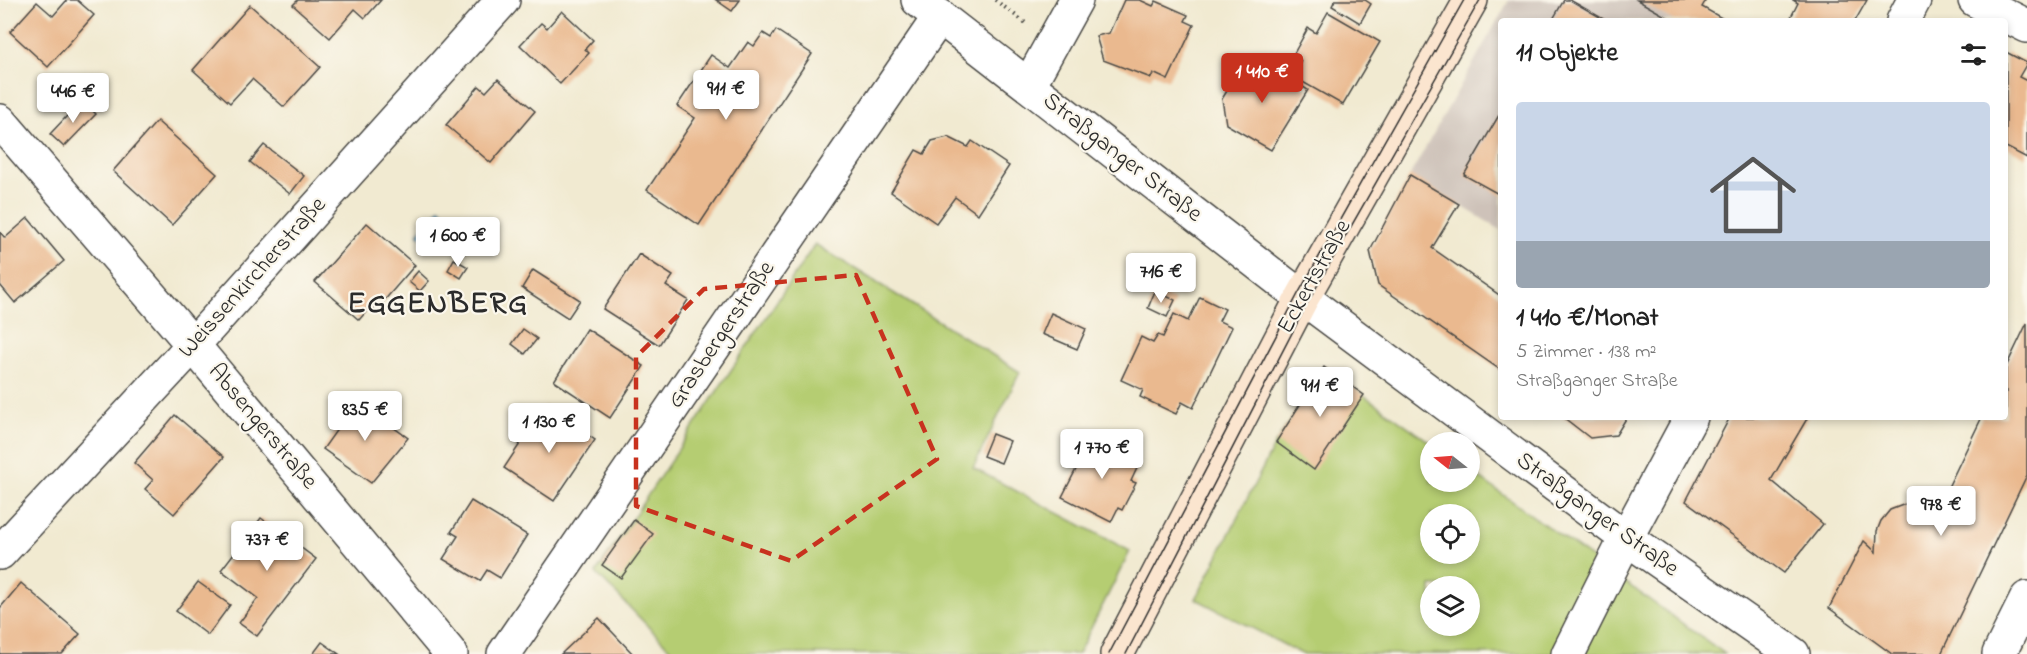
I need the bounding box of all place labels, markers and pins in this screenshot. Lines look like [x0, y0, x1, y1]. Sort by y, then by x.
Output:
pin: 1 410 € [1207, 53, 1317, 104]
pin: 911 € [684, 70, 768, 121]
pin: 446 € [31, 73, 115, 124]
pin: 1 600 € [403, 217, 513, 268]
pin: 716 € [1119, 253, 1203, 304]
pin: 911 € [1278, 367, 1362, 418]
pin: 835 € [323, 391, 407, 442]
pin: 1 130 € [494, 403, 604, 454]
pin: 1 770 € [1047, 429, 1157, 480]
pin: 978 € [1899, 486, 1983, 537]
pin: 737 € [225, 521, 309, 572]

